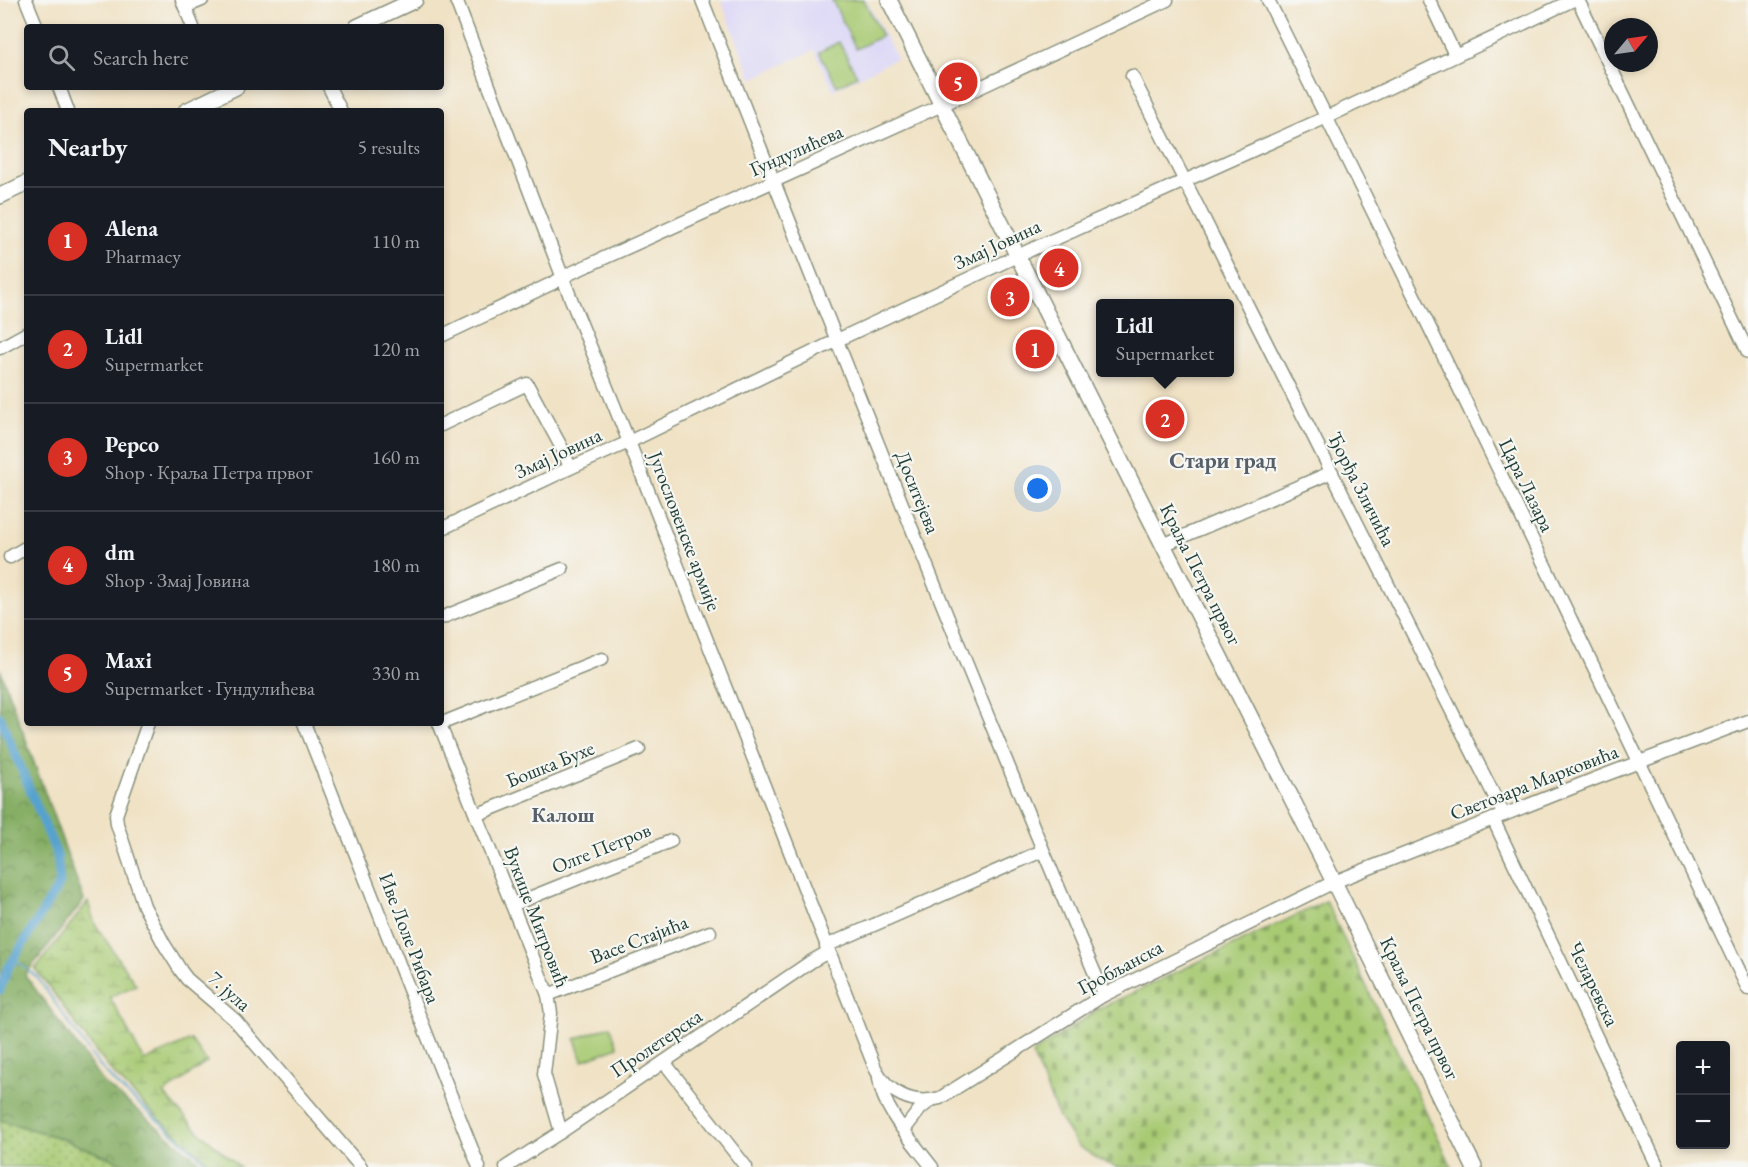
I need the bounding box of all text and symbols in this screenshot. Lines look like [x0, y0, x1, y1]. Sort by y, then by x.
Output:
north arrow [1604, 18, 1658, 72]
search box [24, 24, 444, 90]
icon: search [45, 41, 78, 74]
text: Search here [93, 43, 188, 72]
pin: 5 [938, 60, 978, 104]
street label: Гундулићева [745, 118, 847, 182]
text: Nearby [48, 130, 128, 164]
text: 5 results [357, 134, 420, 160]
street label: Змај Јовина [949, 213, 1045, 275]
text: Alena [105, 214, 158, 243]
text: 1 [62, 228, 73, 254]
text: 110 m [372, 228, 420, 254]
text: Pharmacy [105, 243, 181, 269]
pin: 4 [1040, 246, 1078, 290]
pin: 3 [990, 274, 1030, 320]
popup [1096, 299, 1234, 377]
text: Lidl [1116, 311, 1154, 340]
text: Lidl [105, 322, 143, 351]
pin: 1 [1016, 326, 1054, 372]
text: 2 [62, 336, 73, 362]
text: 120 m [372, 336, 420, 362]
text: Supermarket [1116, 340, 1214, 366]
text: Supermarket [105, 351, 203, 377]
pin: 2 [1146, 396, 1184, 442]
street label: Змај Јовина [510, 422, 606, 484]
street label: Ђорђа Зличића [1322, 427, 1402, 551]
text: Pepco [105, 430, 159, 459]
street label: Цара Лазара [1493, 434, 1561, 536]
text: 3 [62, 444, 73, 470]
text: 160 m [372, 444, 420, 470]
street label: Југословенске армије [642, 446, 727, 615]
district label: Стари град [1169, 446, 1277, 475]
street label: Доситејева [890, 447, 946, 537]
text: Shop · Краља Петра првог [105, 459, 313, 485]
your location [1023, 474, 1052, 503]
street label: Краља Петра првог [1154, 499, 1248, 649]
text: dm [105, 538, 135, 567]
text: 4 [62, 552, 73, 578]
text: 180 m [372, 552, 420, 578]
text: Shop · Змај Јовина [105, 567, 250, 593]
text: Maxi [105, 646, 152, 675]
text: 5 [62, 660, 73, 686]
text: 330 m [372, 660, 420, 686]
text: Supermarket · Гундулићева [105, 675, 315, 701]
street label: Бошка Бухе [502, 734, 598, 793]
street label: Светозара Марковића [1446, 738, 1622, 826]
district label: Калош [531, 801, 595, 828]
street label: Олге Петров [548, 816, 654, 880]
street label: Вукице Митровић [498, 843, 576, 991]
street label: Иве Лоле Рибара [373, 869, 447, 1007]
street label: Васе Стајића [586, 908, 692, 970]
street label: Краља Петра првог [1374, 932, 1466, 1084]
street label: Гробљанска [1073, 934, 1167, 1000]
street label: Челаревска [1562, 938, 1626, 1030]
street label: 7. јула [203, 965, 257, 1017]
street label: Пролетерска [605, 1003, 707, 1083]
map controls [1676, 1041, 1730, 1149]
button: + [1676, 1041, 1730, 1095]
button: − [1676, 1095, 1730, 1149]

